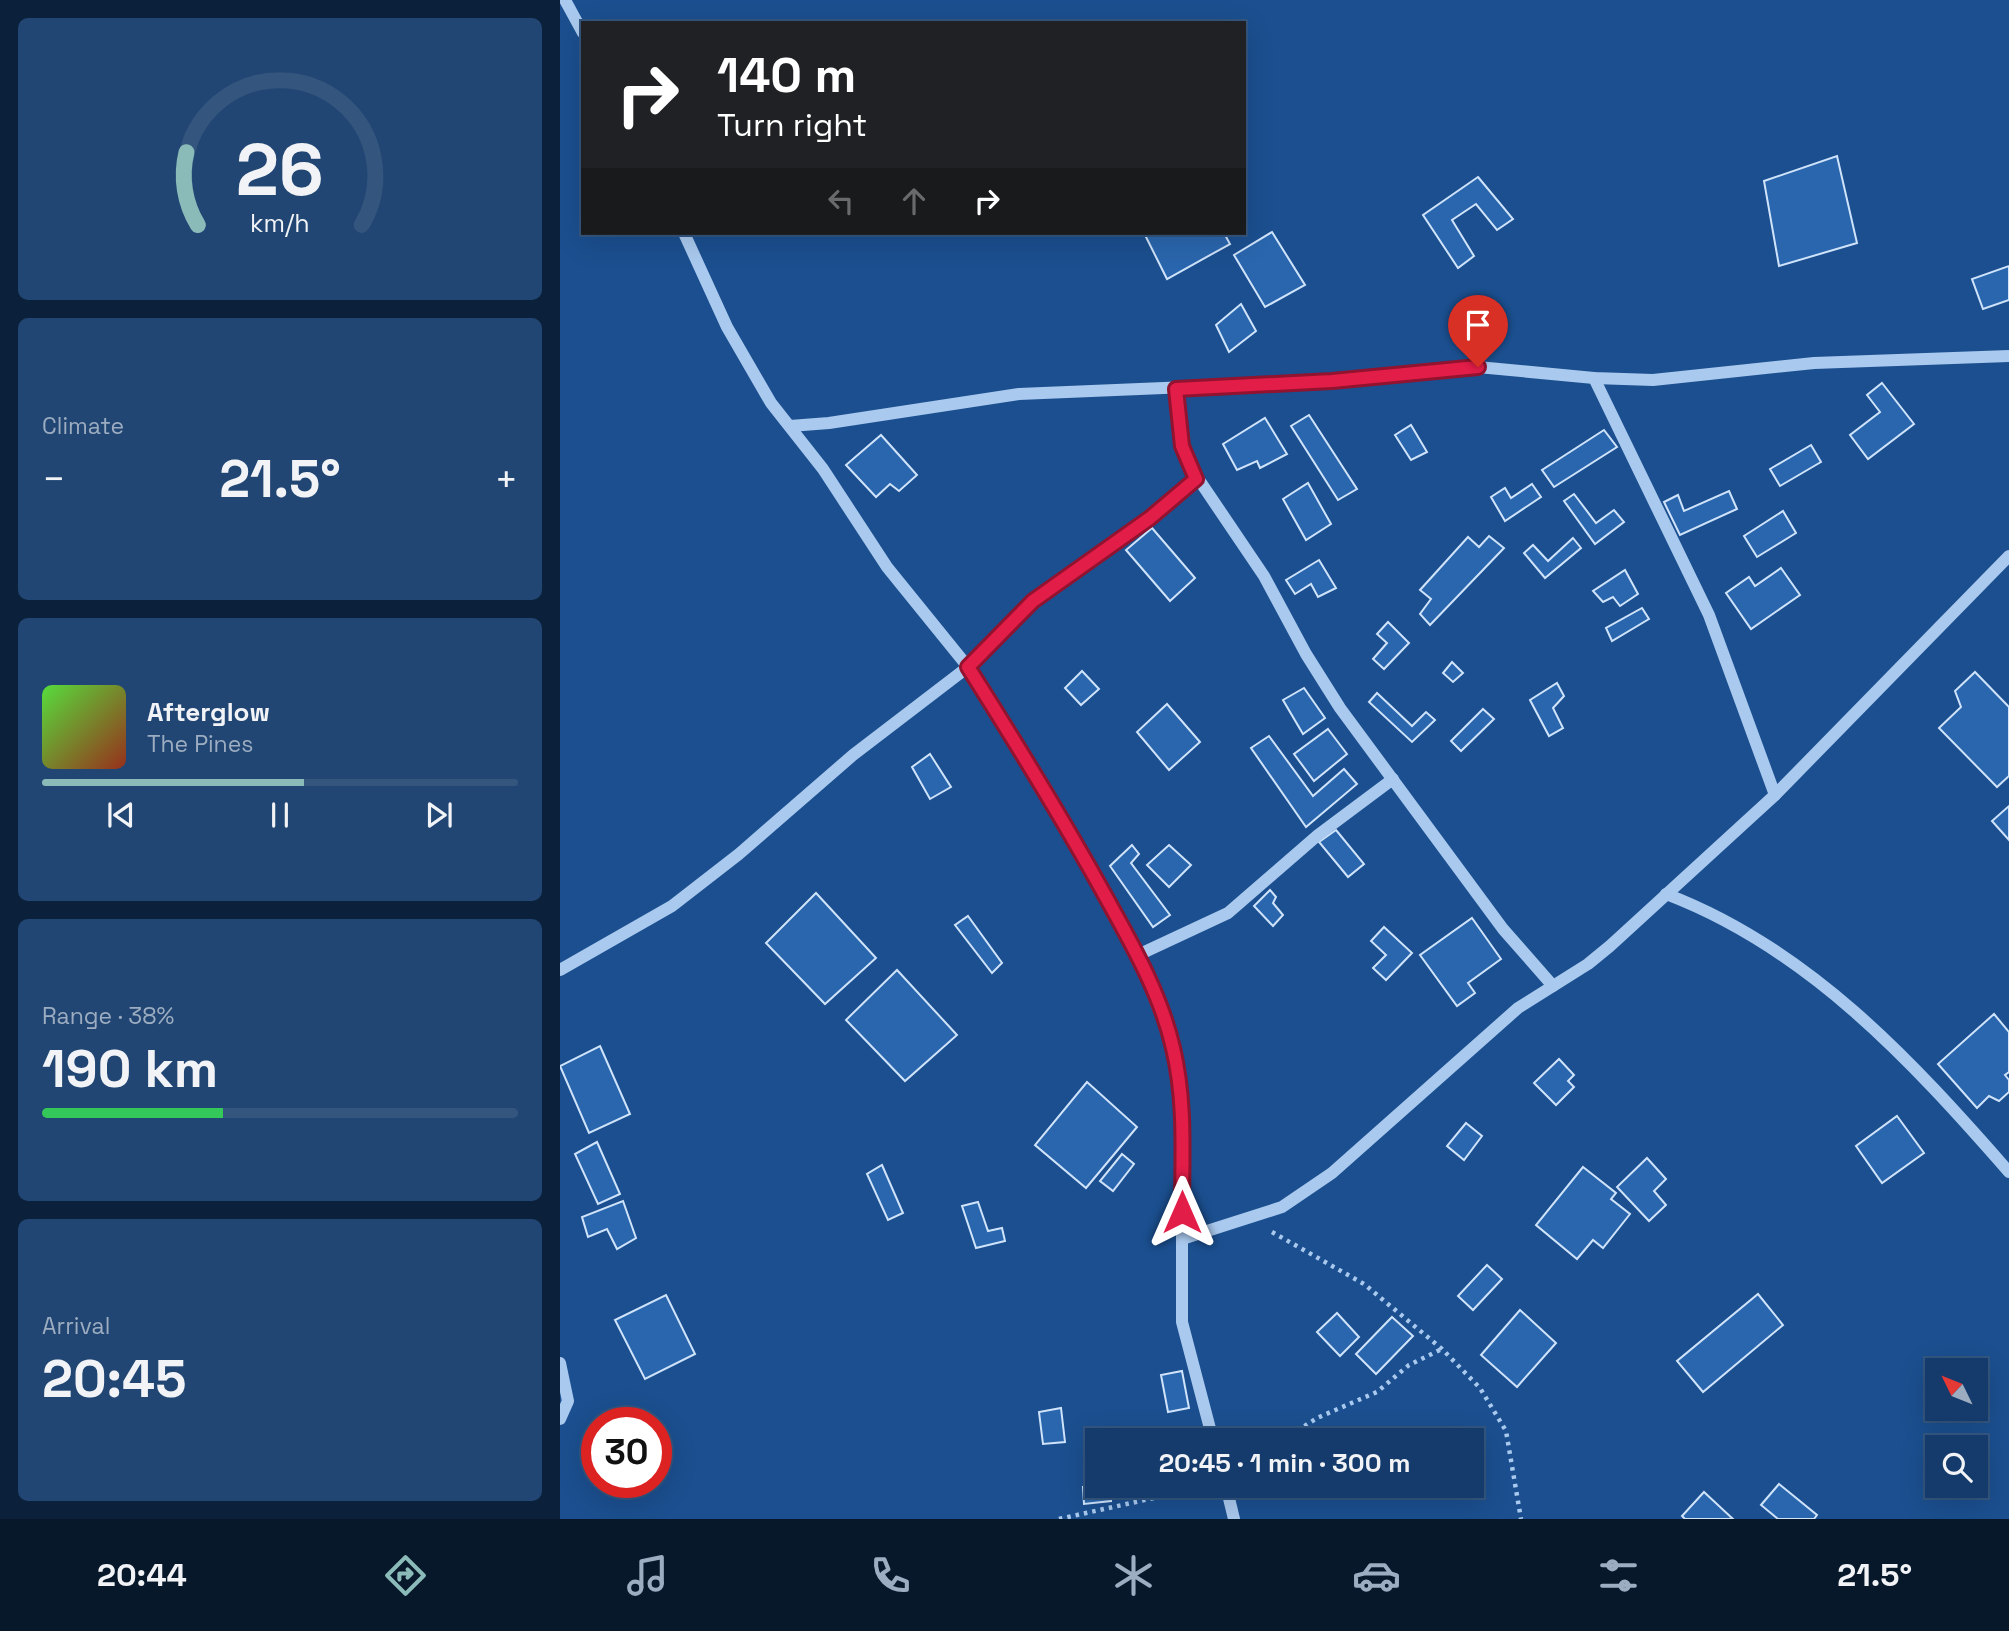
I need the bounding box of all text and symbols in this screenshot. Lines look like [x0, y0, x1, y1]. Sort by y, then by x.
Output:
text: 140 m [717, 44, 856, 106]
icon: right [602, 49, 693, 140]
text: Turn right [717, 105, 867, 145]
text: 26 [236, 123, 324, 216]
icon: left [822, 182, 860, 220]
icon: ahead [895, 182, 933, 220]
icon: right [968, 182, 1006, 220]
text: km/h [250, 207, 310, 239]
pin [1448, 295, 1508, 367]
icon: arrive [1459, 306, 1497, 344]
text: Climate [42, 411, 124, 441]
text: 21.5° [219, 446, 341, 512]
text: − [42, 455, 66, 503]
text: + [494, 455, 518, 503]
text: Afterglow [147, 695, 270, 729]
text: The Pines [147, 729, 253, 759]
icon: previous [102, 796, 140, 834]
icon: pause [261, 796, 299, 834]
icon: next [420, 796, 458, 834]
text: Range · 38% [42, 1001, 174, 1031]
text: 190 km [42, 1036, 218, 1102]
position arrow [1145, 1175, 1219, 1249]
text: Arrival [42, 1311, 110, 1341]
text: 20:45 [42, 1346, 186, 1412]
north arrow [1925, 1358, 1988, 1421]
map controls [1925, 1358, 1988, 1498]
speed limit sign: 30 [581, 1407, 672, 1498]
button: search [1925, 1435, 1988, 1498]
text: 20:45 · 1 min · 300 m [1159, 1446, 1410, 1480]
icon: directions [381, 1551, 430, 1600]
icon: music [623, 1551, 672, 1600]
icon: phone [866, 1551, 915, 1600]
icon: climate [1109, 1551, 1158, 1600]
icon: car [1352, 1551, 1401, 1600]
icon: filters [1594, 1551, 1643, 1600]
text: 20:44 [97, 1555, 187, 1595]
text: 21.5° [1837, 1555, 1912, 1595]

